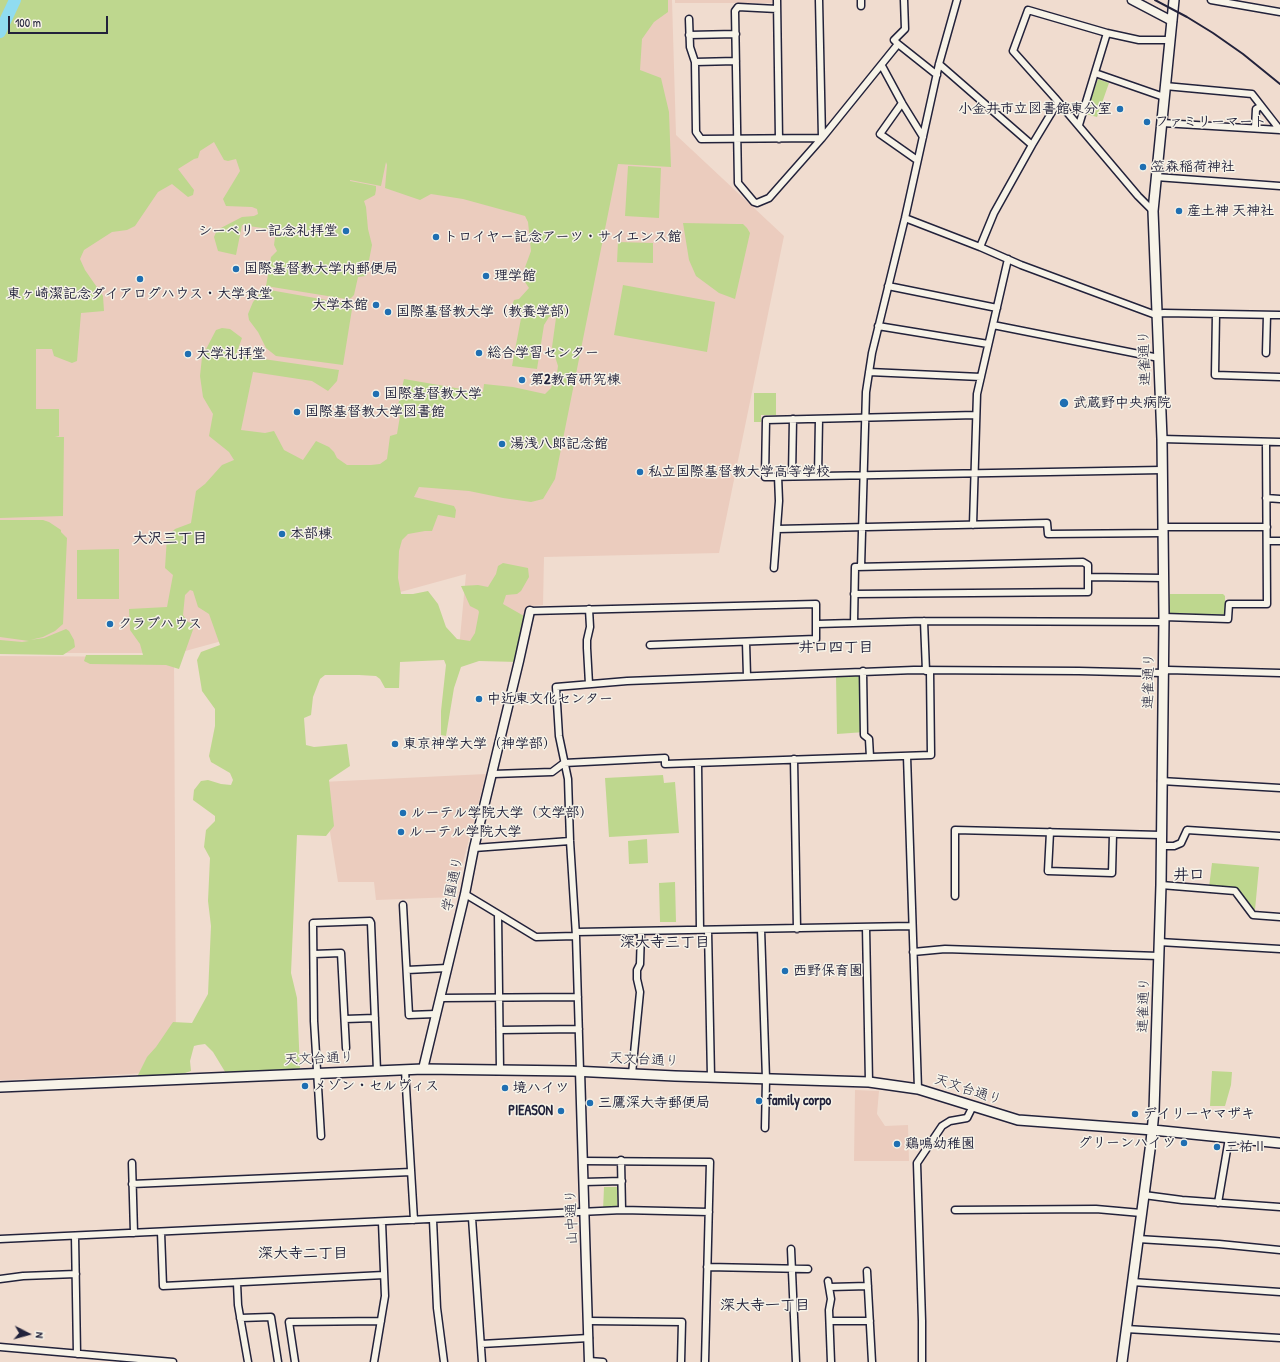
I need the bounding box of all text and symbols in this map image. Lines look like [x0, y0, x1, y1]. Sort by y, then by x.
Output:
scale bar [10, 8, 110, 34]
text: 100 m [15, 14, 41, 31]
place label: 小金井市立図書館東分室 [958, 101, 1112, 117]
marker: 小金井市立図書館東分室 [1115, 104, 1125, 114]
place label: ファミリーマート [1155, 114, 1267, 130]
marker: ファミリーマート [1142, 117, 1152, 127]
place label: 笠森稲荷神社 [1151, 159, 1235, 175]
marker: 笠森稲荷神社 [1138, 162, 1148, 172]
place label: 産土神 天神社 [1187, 203, 1274, 219]
marker: 産土神 天神社 [1174, 206, 1184, 216]
place label: シーベリー記念礼拝堂 [198, 223, 338, 239]
marker: シーベリー記念礼拝堂 [341, 226, 351, 236]
place label: トロイヤー記念アーツ・サイエンス館 [444, 229, 681, 245]
marker: トロイヤー記念アーツ・サイエンス館 [431, 232, 441, 242]
place label: 国際基督教大学内郵便局 [244, 261, 398, 277]
marker: 国際基督教大学内郵便局 [231, 264, 241, 274]
place label: 理学館 [494, 268, 536, 284]
marker: 理学館 [481, 271, 491, 281]
marker: 東ヶ崎潔記念ダイアログハウス・大学食堂 [135, 274, 145, 284]
place label: 東ヶ崎潔記念ダイアログハウス・大学食堂 [7, 286, 273, 302]
place label: 大学本館 [312, 297, 368, 313]
marker: 大学本館 [371, 300, 381, 310]
place label: 国際基督教大学（教養学部） [396, 304, 578, 320]
marker: 国際基督教大学（教養学部） [383, 307, 393, 317]
street label: 連雀通り [1136, 330, 1154, 386]
place label: 総合学習センター [487, 345, 599, 361]
place label: 大学礼拝堂 [196, 346, 266, 362]
marker: 総合学習センター [474, 348, 484, 358]
marker: 大学礼拝堂 [183, 349, 193, 359]
place label: 第2教育研究棟 [530, 372, 621, 388]
marker: 第2教育研究棟 [517, 375, 527, 385]
place label: 国際基督教大学 [384, 386, 482, 402]
marker: 国際基督教大学 [371, 389, 381, 399]
place label: 武蔵野中央病院 [1073, 395, 1171, 411]
marker: 武蔵野中央病院 [1058, 397, 1070, 409]
place label: 国際基督教大学図書館 [305, 404, 445, 420]
marker: 国際基督教大学図書館 [292, 407, 302, 417]
place label: 湯浅八郎記念館 [510, 436, 608, 452]
marker: 湯浅八郎記念館 [497, 439, 507, 449]
place label: 私立国際基督教大学高等学校 [648, 464, 830, 480]
marker: 私立国際基督教大学高等学校 [635, 467, 645, 477]
place label: 本部棟 [290, 526, 332, 542]
marker: 本部棟 [277, 529, 287, 539]
district label: 大沢三丁目 [133, 530, 207, 548]
place label: クラブハウス [118, 616, 202, 632]
marker: クラブハウス [105, 619, 115, 629]
district label: 井口四丁目 [799, 639, 873, 657]
street label: 連雀通り [1140, 653, 1158, 709]
place label: 中近東文化センター [487, 691, 613, 707]
marker: 中近東文化センター [474, 694, 484, 704]
place label: 東京神学大学（神学部） [403, 736, 557, 752]
marker: 東京神学大学（神学部） [390, 739, 400, 749]
place label: ルーテル学院大学（文学部） [411, 805, 594, 821]
marker: ルーテル学院大学（文学部） [398, 808, 408, 818]
place label: ルーテル学院大学 [409, 824, 522, 840]
marker: ルーテル学院大学 [396, 827, 406, 837]
street label: 学園通り [439, 855, 467, 913]
district label: 井口 [1173, 866, 1205, 886]
district label: 深大寺三丁目 [620, 934, 710, 952]
place label: 西野保育園 [793, 963, 863, 979]
marker: 西野保育園 [780, 966, 790, 976]
street label: 連雀通り [1135, 977, 1153, 1033]
street label: 天文台通り [284, 1049, 354, 1069]
street label: 天文台通り [609, 1050, 679, 1070]
street label: 天文台通り [932, 1071, 1004, 1109]
place label: メゾン・セルヴィス [313, 1078, 439, 1094]
place label: 境ハイツ [513, 1080, 569, 1096]
marker: メゾン・セルヴィス [300, 1081, 310, 1091]
marker: 境ハイツ [500, 1083, 510, 1093]
place label: family corpo [767, 1093, 831, 1109]
place label: 三鷹深大寺郵便局 [598, 1095, 710, 1111]
marker: family corpo [754, 1096, 764, 1106]
marker: 三鷹深大寺郵便局 [585, 1098, 595, 1108]
place label: PIEASON [508, 1103, 553, 1119]
marker: PIEASON [556, 1106, 566, 1116]
place label: デイリーヤマザキ [1143, 1106, 1255, 1122]
marker: デイリーヤマザキ [1130, 1109, 1140, 1119]
place label: グリーンハイツ [1078, 1135, 1176, 1151]
place label: 鶏鳴幼稚園 [905, 1136, 975, 1152]
marker: グリーンハイツ [1179, 1138, 1189, 1148]
marker: 鶏鳴幼稚園 [892, 1139, 902, 1149]
place label: 三祐Ⅱ [1225, 1139, 1267, 1155]
marker: 三祐Ⅱ [1212, 1142, 1222, 1152]
street label: 山中通り [563, 1189, 581, 1245]
district label: 深大寺二丁目 [258, 1245, 348, 1263]
district label: 深大寺一丁目 [720, 1297, 810, 1315]
north arrow [8, 1314, 48, 1354]
text: N [33, 1332, 47, 1339]

